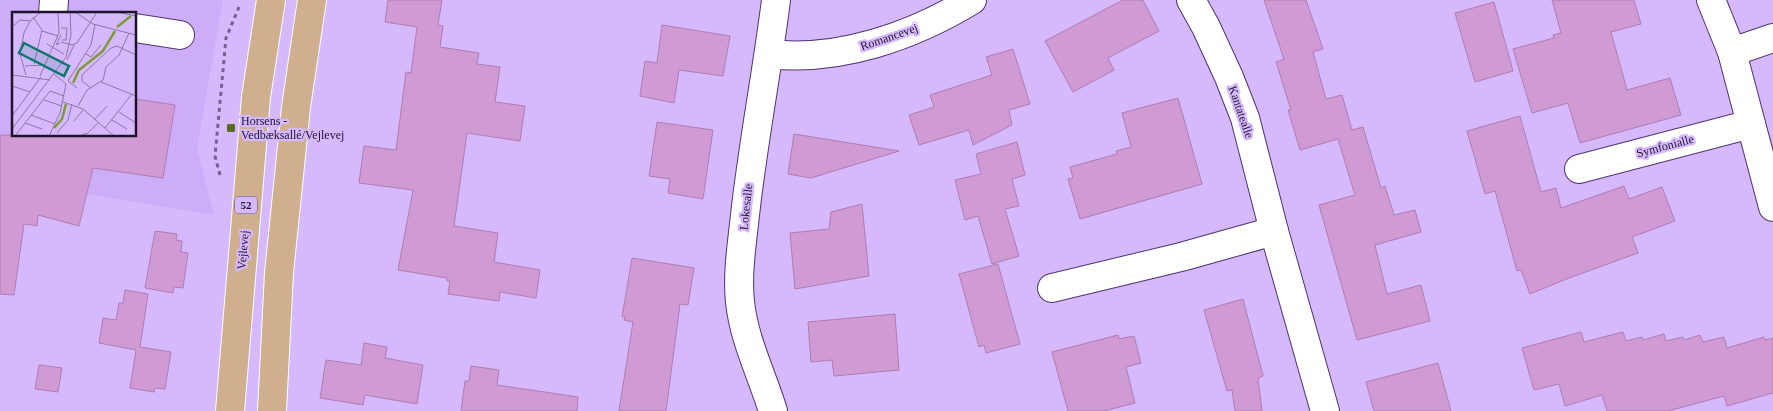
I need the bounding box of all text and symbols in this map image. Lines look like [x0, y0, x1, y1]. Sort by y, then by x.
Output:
inset map [12, 12, 136, 136]
street label: Romancevej [858, 21, 920, 53]
street label: Kantatealle [1225, 84, 1257, 140]
place label: Horsens - Vedbæksallé/Vejlevej [241, 114, 344, 142]
marker: Horsens - Vedbæksallé/Vejlevej [225, 122, 237, 134]
street label: Symfonialle [1635, 132, 1695, 160]
street label: Lokesalle [737, 183, 755, 231]
road number: 52 [235, 196, 257, 214]
street label: Vejlevej [234, 230, 252, 270]

